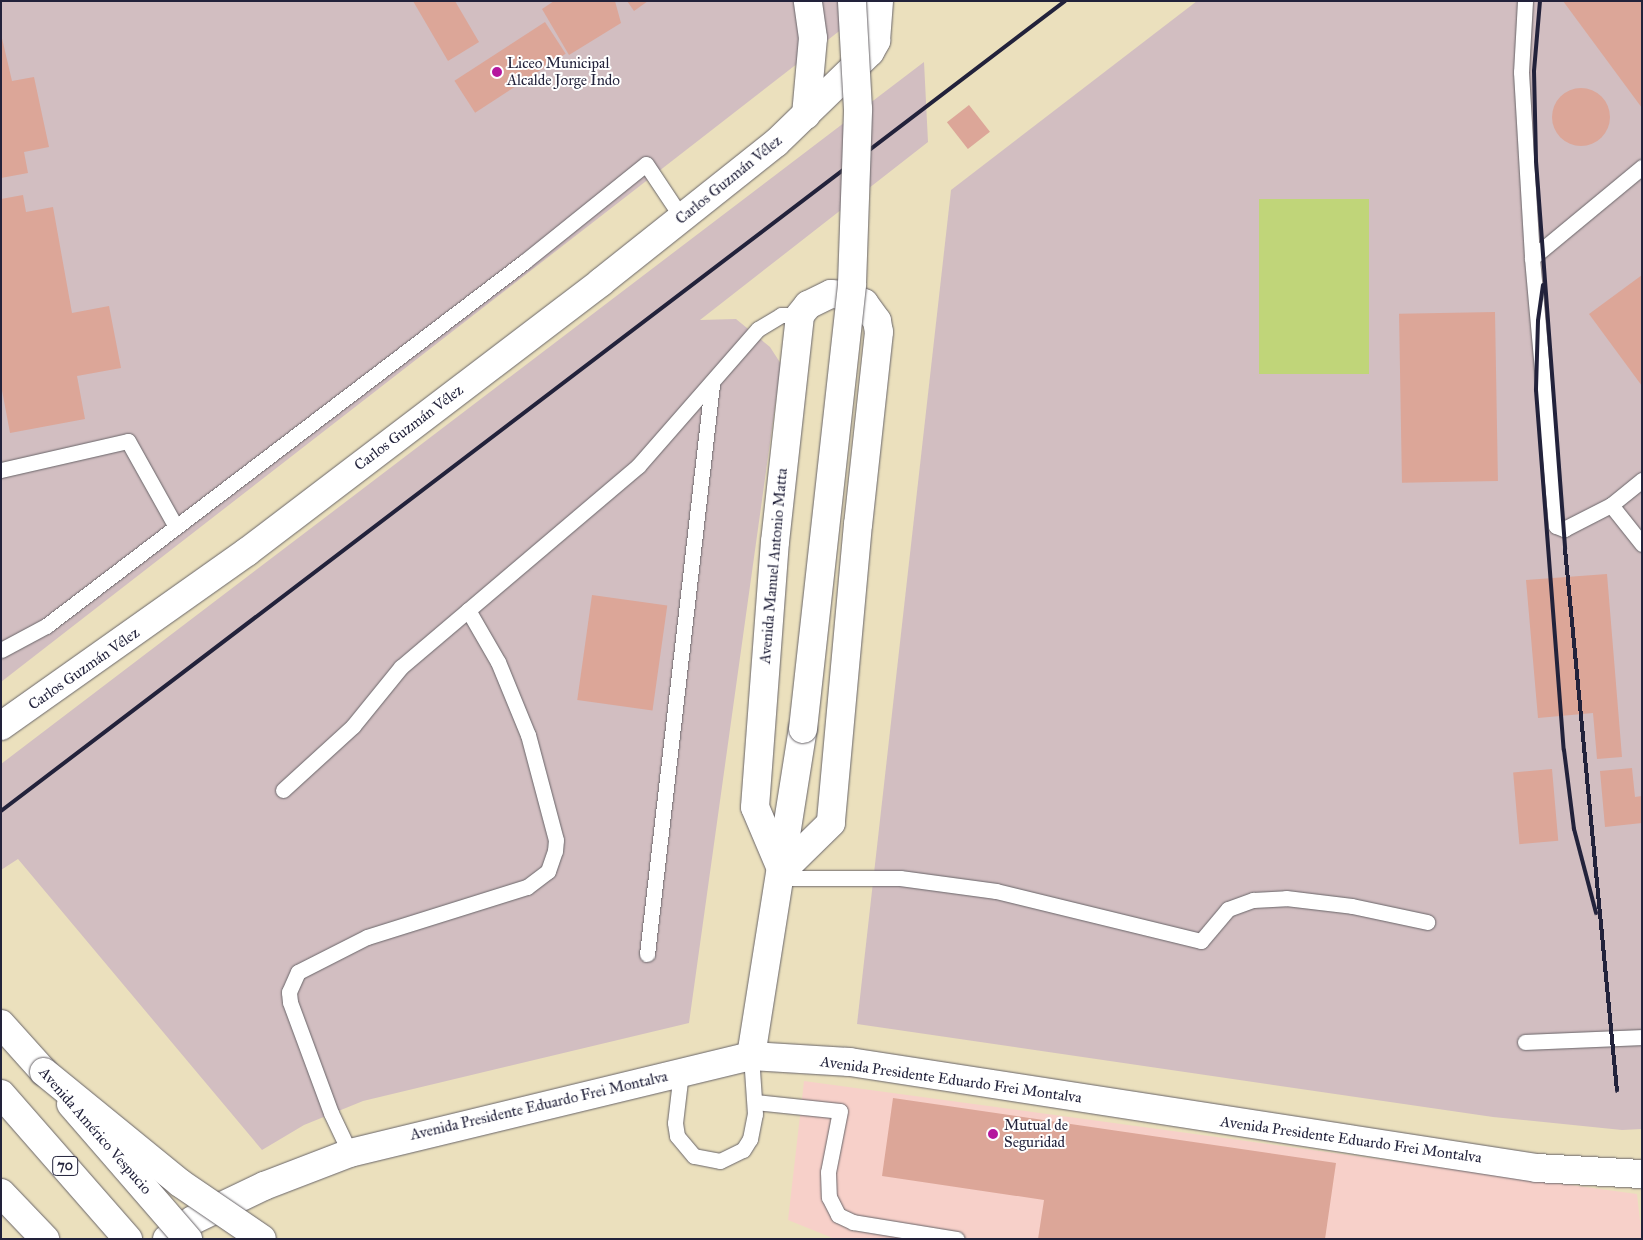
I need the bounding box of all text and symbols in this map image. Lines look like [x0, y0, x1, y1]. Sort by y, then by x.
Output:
place label: Liceo Municipal Alcalde Jorge Indo [507, 54, 620, 89]
marker: Liceo Municipal Alcalde Jorge Indo [491, 66, 503, 78]
street label: Carlos Guzmán Vélez [672, 132, 786, 228]
street label: Carlos Guzmán Vélez [351, 381, 467, 475]
street label: Avenida Manuel Antonio Matta [756, 467, 792, 665]
street label: Carlos Guzmán Vélez [25, 624, 143, 714]
street label: Avenida Presidente Eduardo Frei Montalva [819, 1053, 1083, 1107]
street label: Avenida Américo Vespucio [35, 1064, 155, 1198]
street label: Avenida Presidente Eduardo Frei Montalva [409, 1068, 669, 1144]
street label: Avenida Presidente Eduardo Frei Montalva [1219, 1113, 1483, 1167]
place label: Mutual de Seguridad [1004, 1116, 1068, 1151]
marker: Mutual de Seguridad [986, 1127, 1000, 1141]
road number: 70 [51, 1154, 79, 1178]

